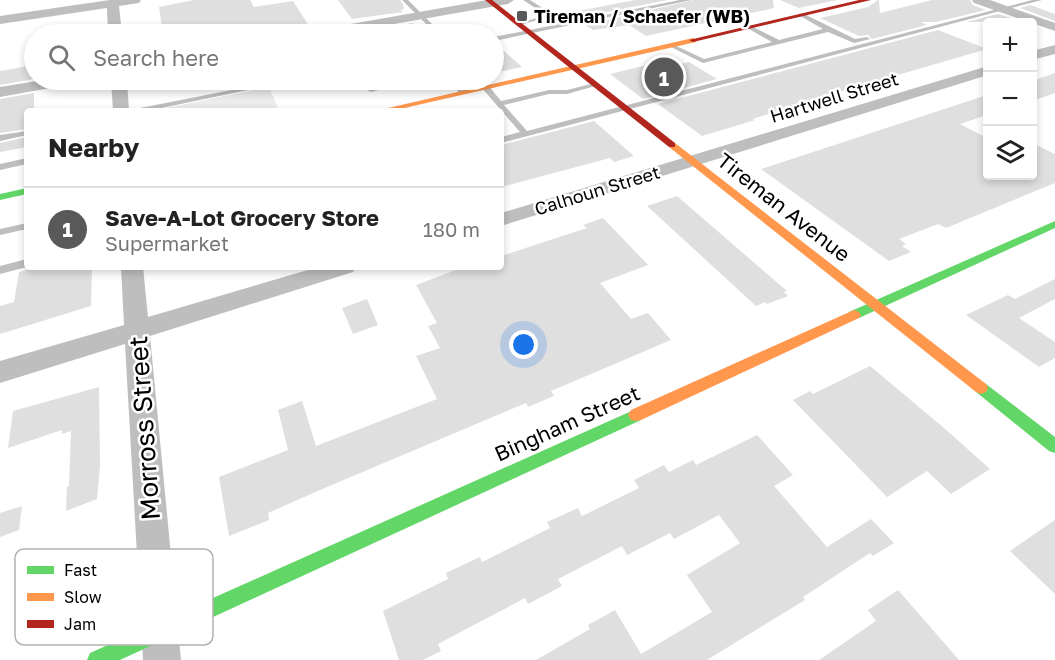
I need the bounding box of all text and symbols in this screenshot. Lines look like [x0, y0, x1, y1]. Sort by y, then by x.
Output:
place label: Tireman / Schaefer (WB) [534, 5, 750, 27]
marker: Tireman / Schaefer (WB) [515, 9, 529, 23]
map controls [983, 18, 1037, 180]
button: + [983, 18, 1037, 72]
search box [24, 24, 504, 90]
icon: search [45, 41, 78, 74]
text: Search here [93, 44, 219, 71]
pin: 1 [644, 54, 684, 100]
street label: Hartwell Street [767, 67, 901, 127]
button: − [983, 72, 1037, 126]
button: layers [983, 126, 1037, 180]
text: Nearby [48, 132, 139, 163]
street label: Tireman Avenue [712, 147, 856, 267]
street label: Calhoun Street [532, 161, 662, 219]
text: Save-A-Lot Grocery Store [105, 204, 379, 231]
text: 1 [62, 217, 73, 241]
text: 180 m [423, 217, 480, 241]
text: Supermarket [105, 231, 229, 255]
your location [509, 330, 538, 359]
street label: Morross Street [122, 335, 166, 521]
street label: Bingham Street [490, 379, 644, 467]
legend [15, 549, 213, 645]
text: Fast [64, 560, 97, 580]
text: Slow [64, 587, 102, 607]
text: Jam [64, 614, 96, 634]

